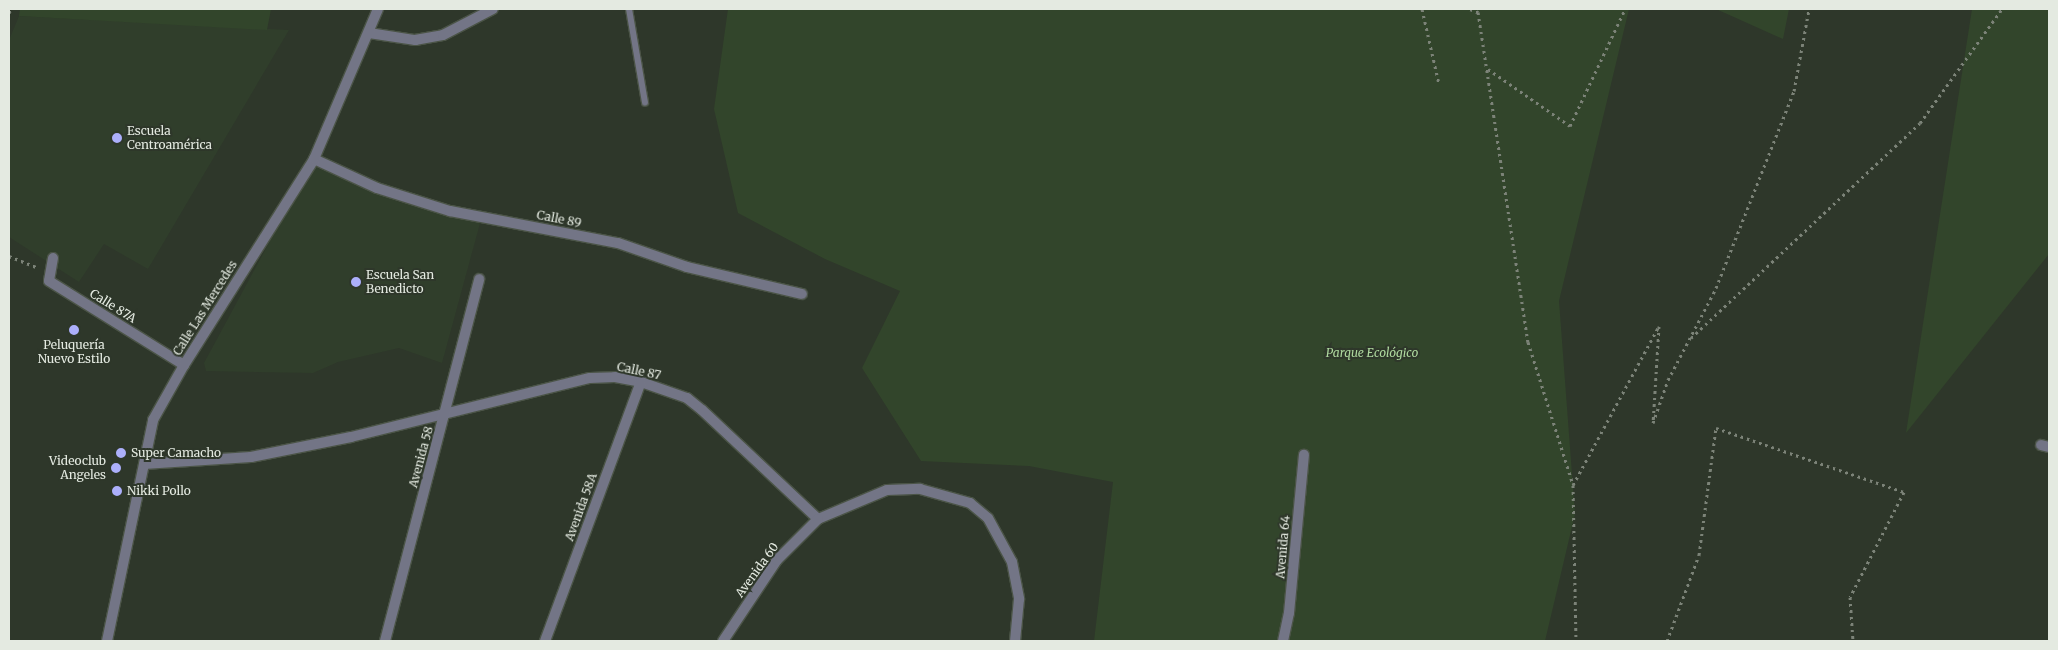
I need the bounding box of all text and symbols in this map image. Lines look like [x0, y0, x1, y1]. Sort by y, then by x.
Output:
place label: Escuela Centroamérica [127, 124, 212, 152]
marker: Escuela Centroamérica [111, 132, 123, 144]
street label: Calle 89 [535, 208, 583, 230]
street label: Calle Las Mercedes [170, 258, 240, 358]
place label: Escuela San Benedicto [366, 268, 434, 296]
marker: Escuela San Benedicto [350, 276, 362, 288]
street label: Calle 87A [87, 286, 139, 326]
marker: Peluquería Nuevo Estilo [68, 324, 80, 336]
place label: Peluquería Nuevo Estilo [38, 338, 110, 366]
park label: Parque Ecológico [1326, 346, 1418, 360]
street label: Calle 87 [616, 359, 662, 383]
street label: Avenida 58 [406, 425, 436, 489]
place label: Super Camacho [131, 446, 221, 460]
marker: Super Camacho [115, 447, 127, 459]
place label: Videoclub Angeles [49, 454, 106, 482]
marker: Videoclub Angeles [110, 462, 122, 474]
street label: Avenida 58A [562, 471, 600, 543]
place label: Nikki Pollo [127, 484, 191, 498]
marker: Nikki Pollo [111, 485, 123, 497]
street label: Avenida 64 [1273, 515, 1293, 579]
street label: Avenida 60 [732, 540, 782, 600]

